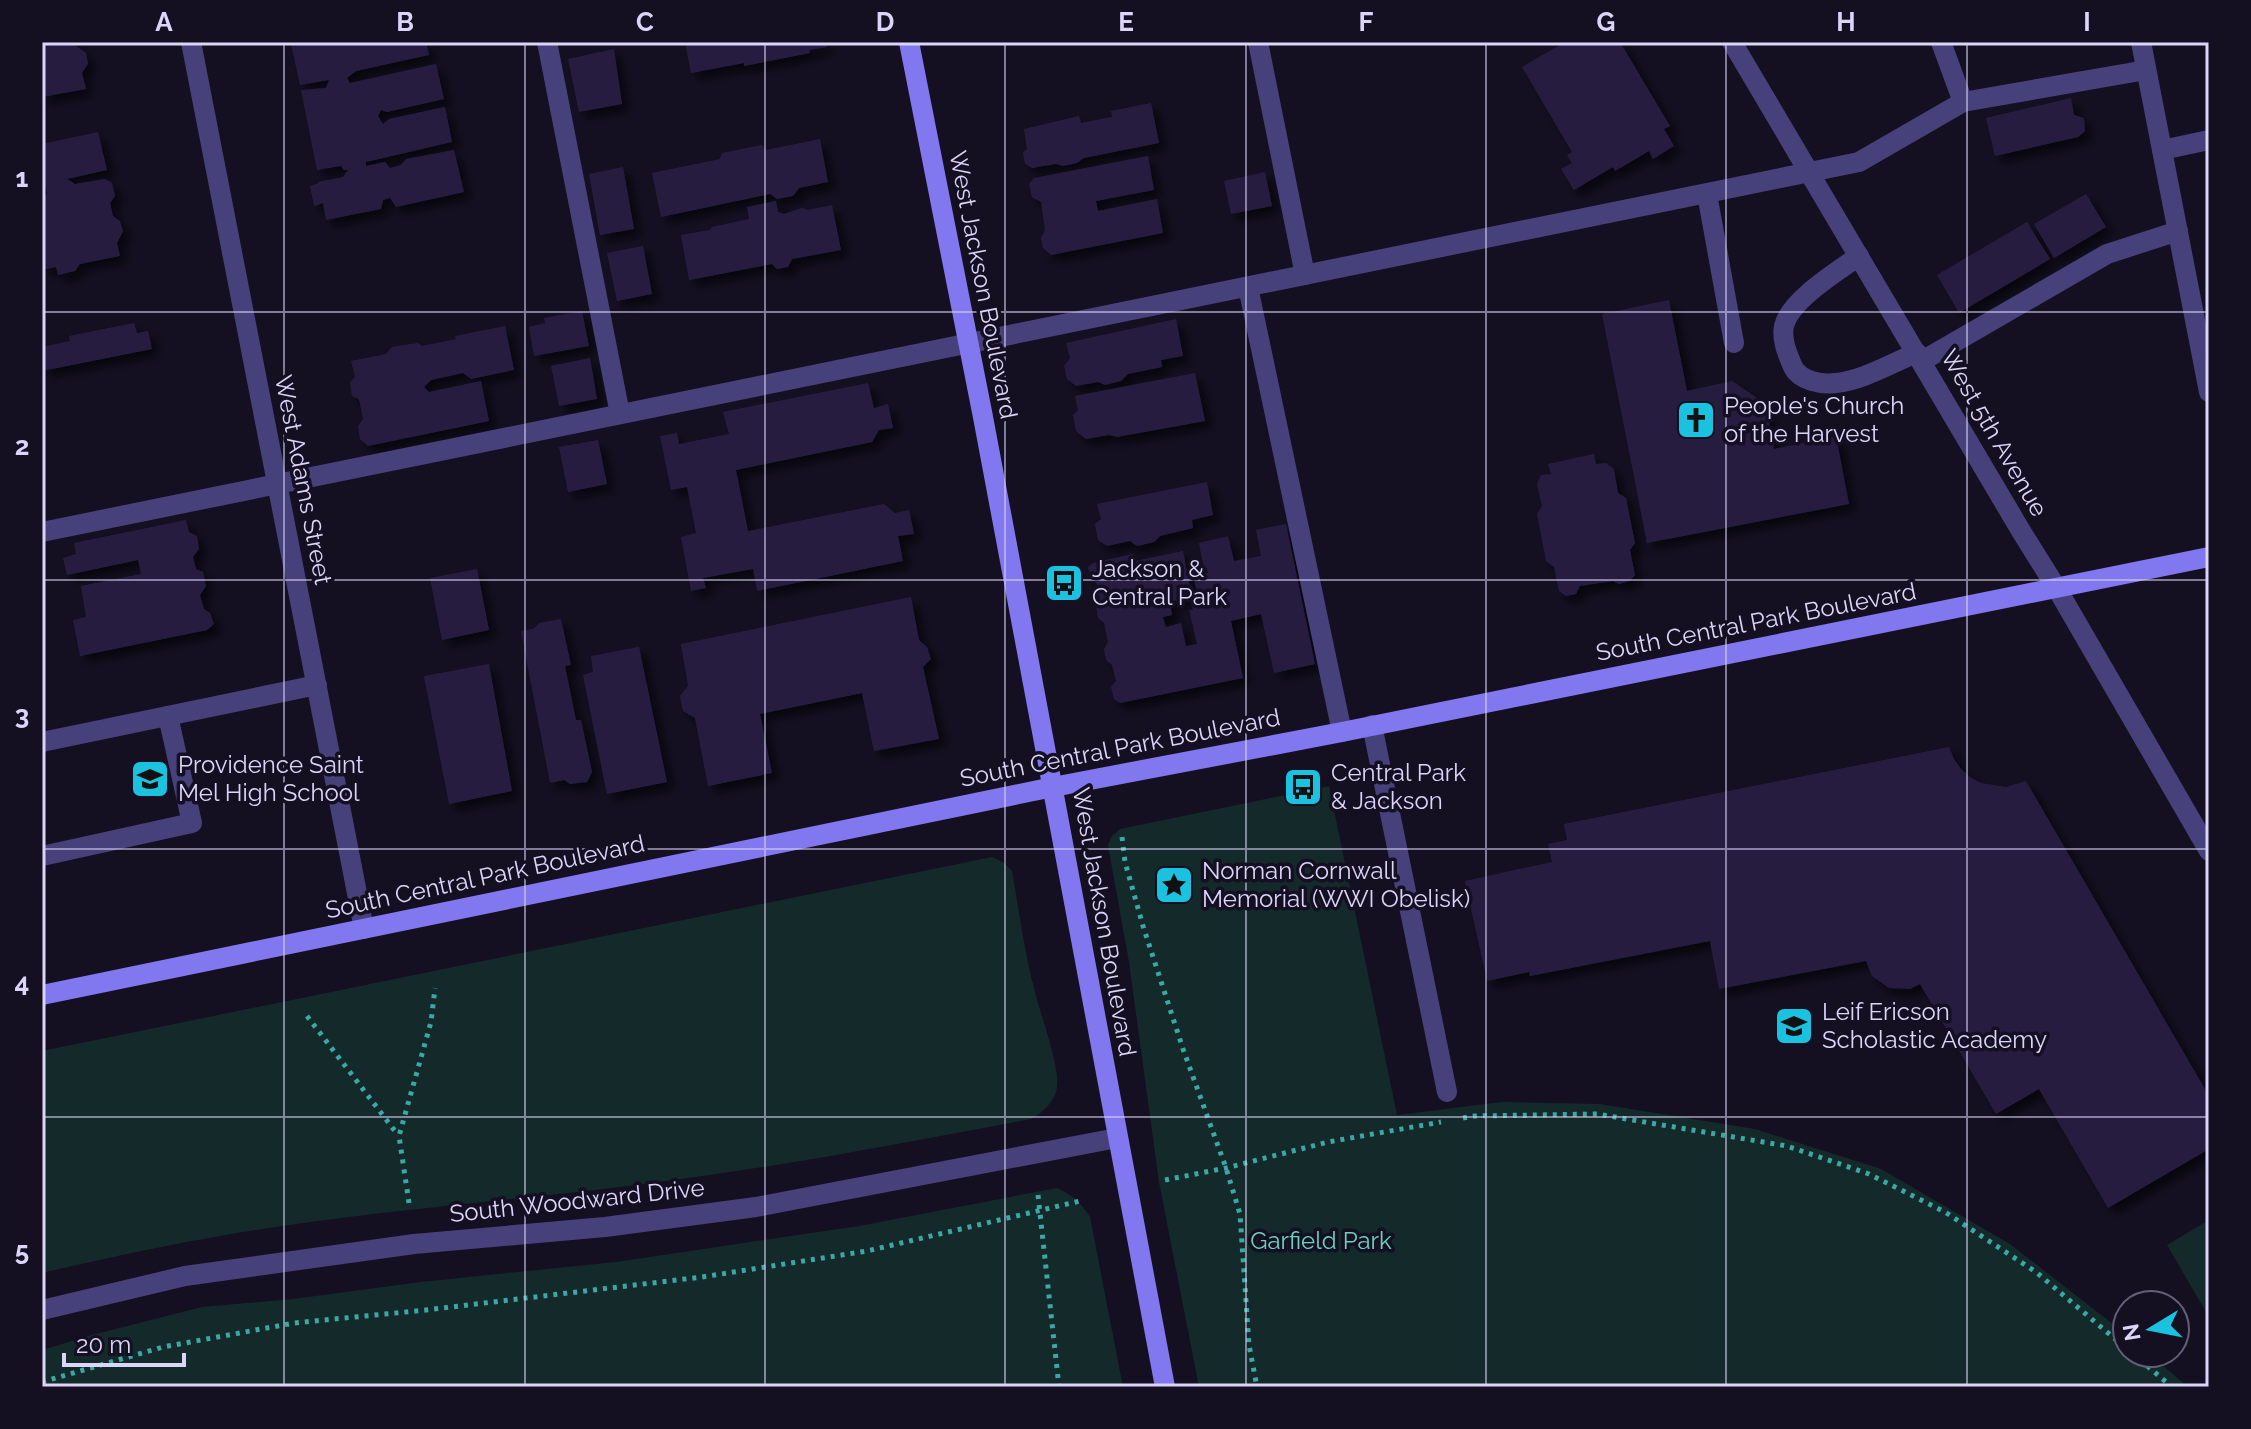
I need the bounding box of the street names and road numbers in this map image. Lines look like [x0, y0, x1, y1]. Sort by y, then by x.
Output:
street label: West Jackson Boulevard [943, 148, 1024, 421]
street label: West 5th Avenue [1935, 344, 2054, 521]
street label: West Adams Street [269, 373, 338, 587]
street label: South Central Park Boulevard [1593, 576, 1918, 667]
street label: South Central Park Boulevard [957, 702, 1282, 793]
street label: West Jackson Boulevard [1067, 785, 1142, 1059]
street label: South Central Park Boulevard [323, 828, 647, 925]
street label: South Woodward Drive [448, 1173, 706, 1228]

